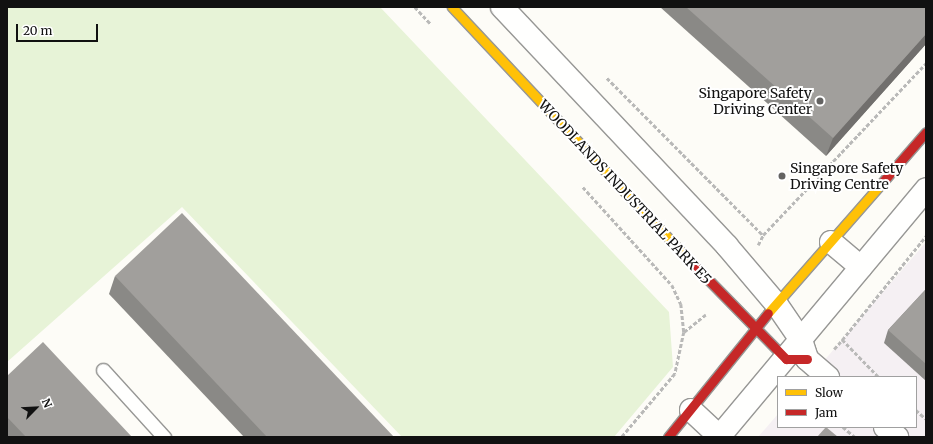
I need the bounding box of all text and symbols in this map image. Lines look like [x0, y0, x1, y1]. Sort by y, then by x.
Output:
scale bar [18, 16, 100, 42]
text: 20 m [23, 23, 52, 38]
place label: Singapore Safety Driving Center [699, 85, 812, 118]
street label: WOODLANDS INDUSTRIAL PARK E5 [535, 96, 715, 288]
marker: Singapore Safety Driving Center [815, 96, 825, 106]
place label: Singapore Safety Driving Centre [790, 160, 903, 192]
marker: Singapore Safety Driving Centre [777, 171, 787, 181]
legend [777, 376, 917, 428]
text: Slow [815, 385, 843, 400]
north arrow [16, 388, 56, 428]
text: N [39, 396, 55, 410]
text: Jam [815, 405, 837, 420]

